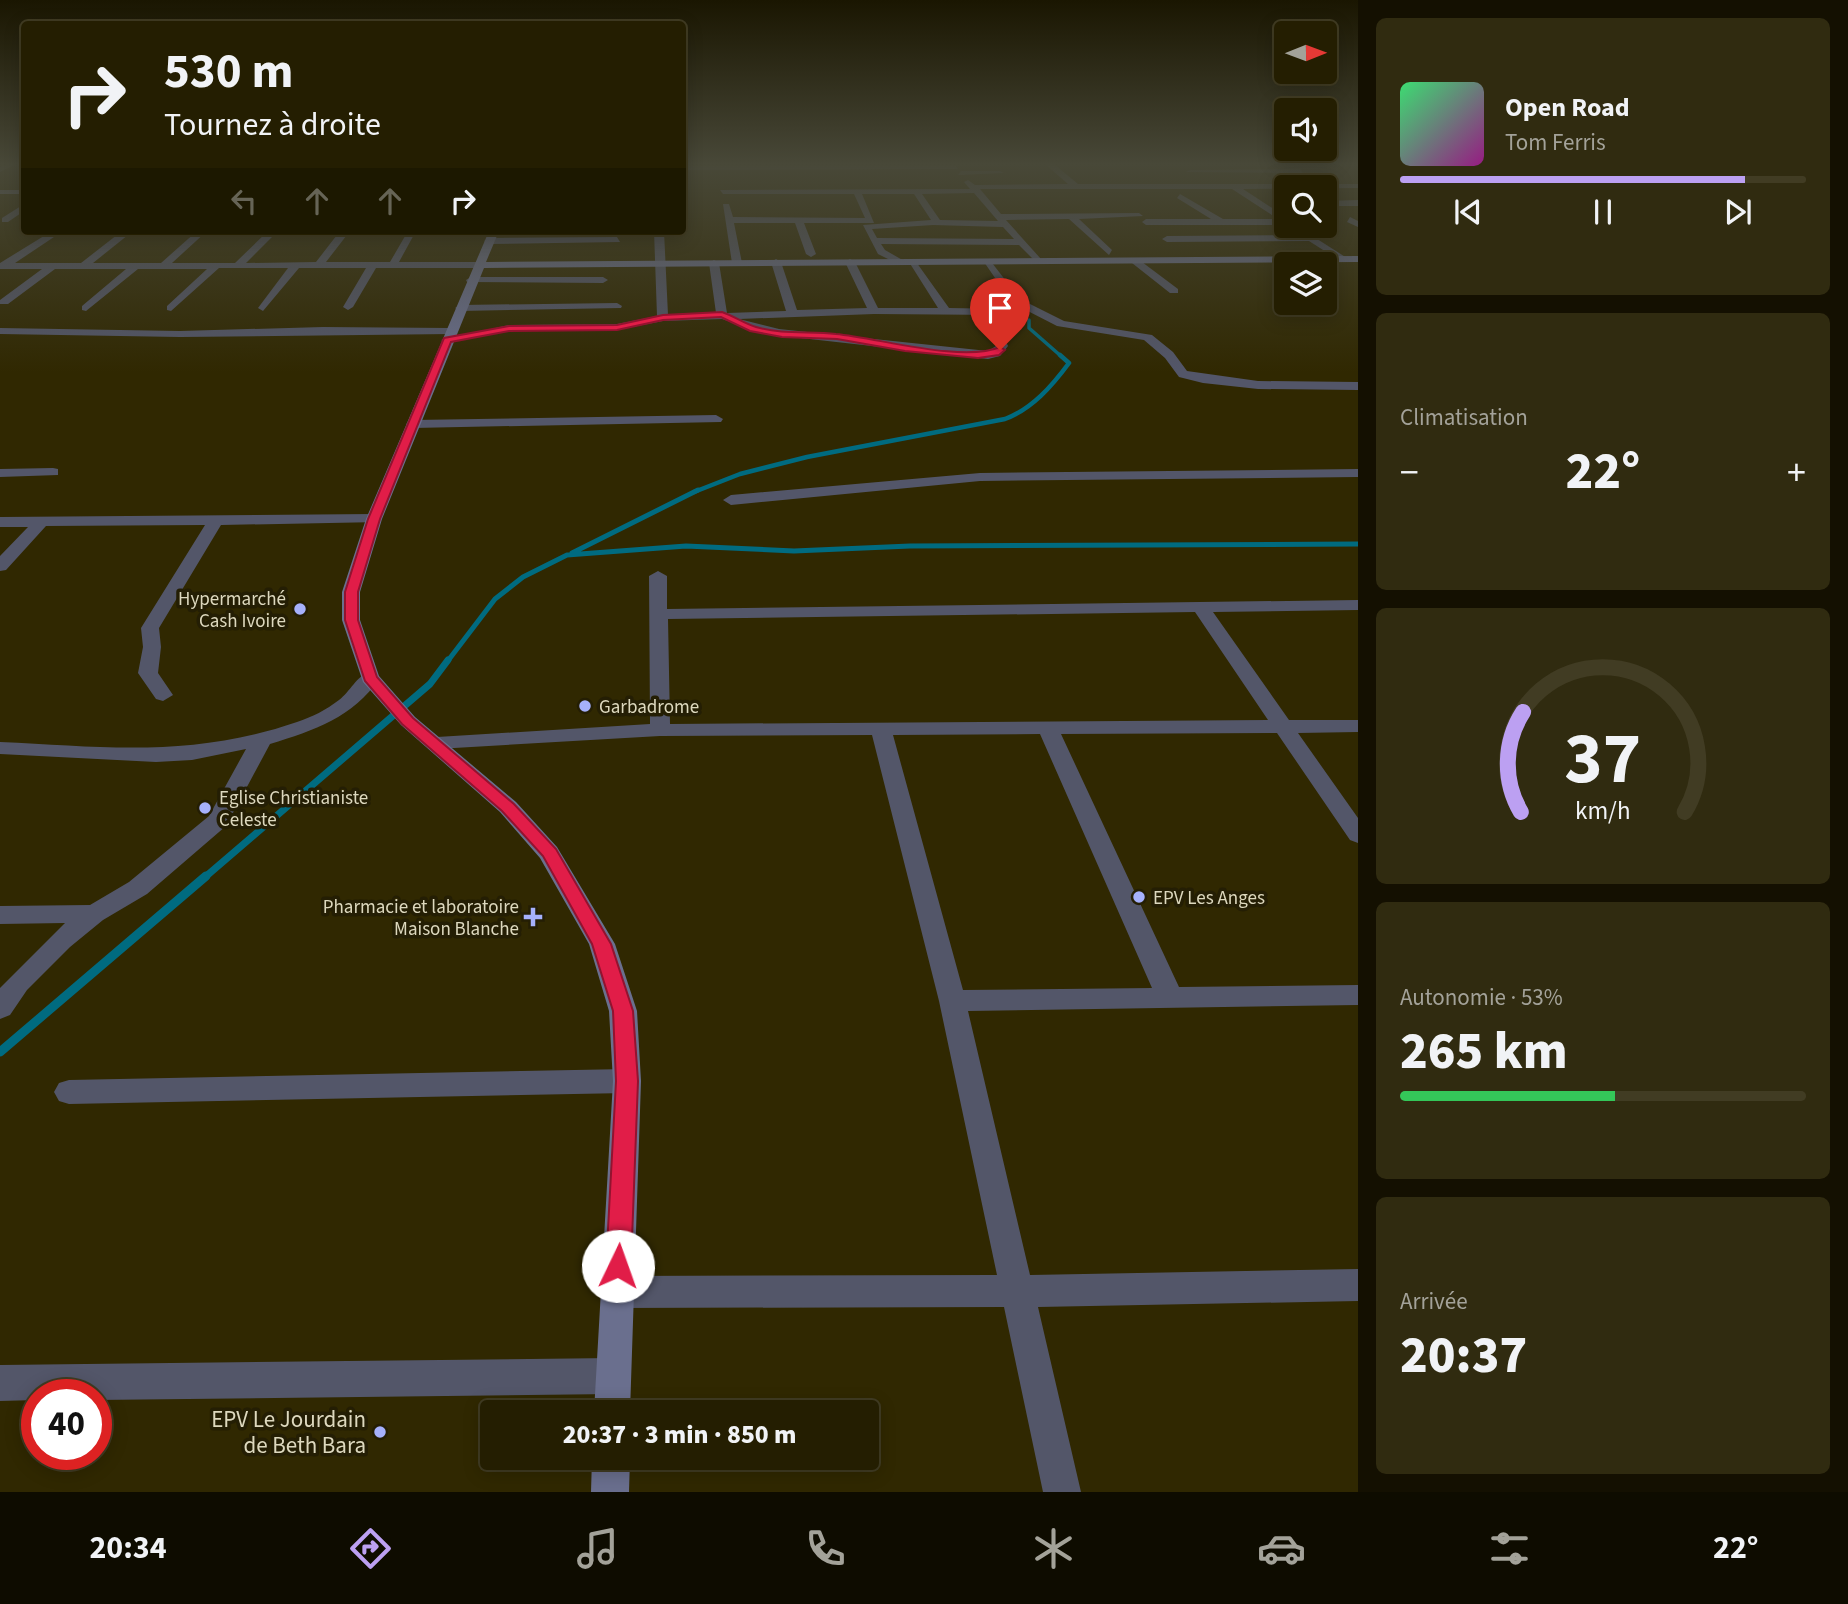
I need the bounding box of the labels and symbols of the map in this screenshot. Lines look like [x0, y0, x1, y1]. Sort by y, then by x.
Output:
north arrow [1274, 21, 1337, 84]
pin [970, 278, 1030, 350]
place label: Hypermarché Cash Ivoire [178, 586, 286, 635]
marker: Hypermarché Cash Ivoire [292, 601, 308, 617]
place label: Garbadrome [599, 694, 699, 721]
marker: Garbadrome [577, 698, 593, 714]
place label: Eglise Christianiste Celeste [219, 785, 368, 834]
marker: Eglise Christianiste Celeste [197, 800, 213, 816]
place label: EPV Les Anges [1153, 885, 1265, 912]
marker: EPV Les Anges [1131, 889, 1147, 905]
place label: Pharmacie et laboratoire Maison Blanche [323, 894, 519, 943]
marker: Pharmacie et laboratoire Maison Blanche [525, 909, 541, 925]
position arrow [581, 1229, 655, 1303]
speed limit sign: 40 [21, 1379, 112, 1470]
place label: EPV Le Jourdain de Beth Bara [211, 1403, 366, 1462]
marker: EPV Le Jourdain de Beth Bara [372, 1424, 388, 1440]

